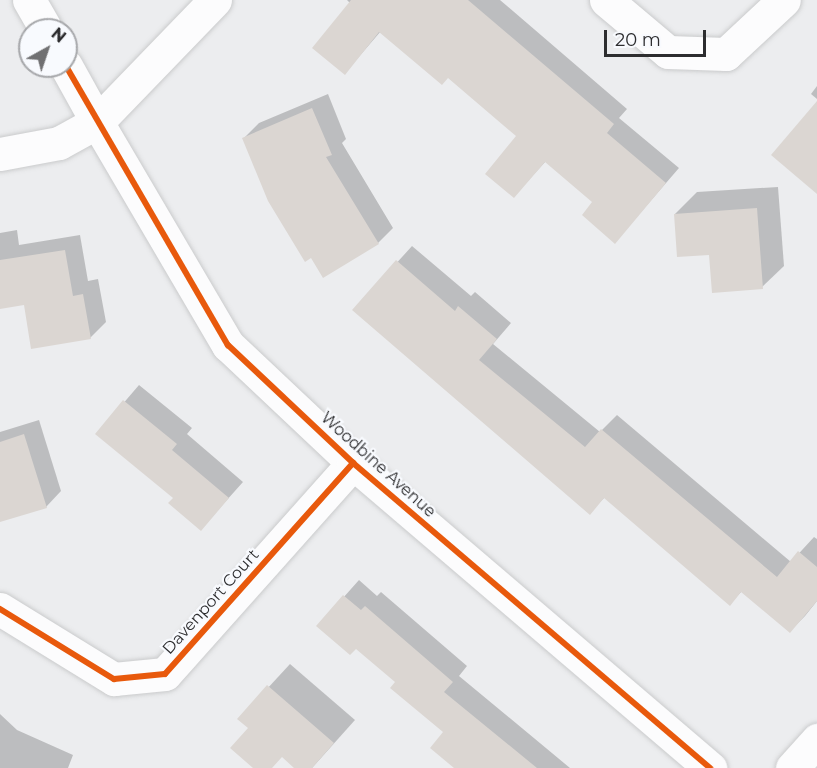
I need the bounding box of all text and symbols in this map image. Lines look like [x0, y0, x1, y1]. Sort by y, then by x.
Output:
north arrow [18, 18, 78, 78]
scale bar [607, 18, 709, 56]
text: N [48, 24, 70, 47]
text: 20 m [615, 29, 661, 51]
street label: Woodbine Avenue [317, 408, 439, 522]
street label: Davenport Court [159, 546, 263, 658]

